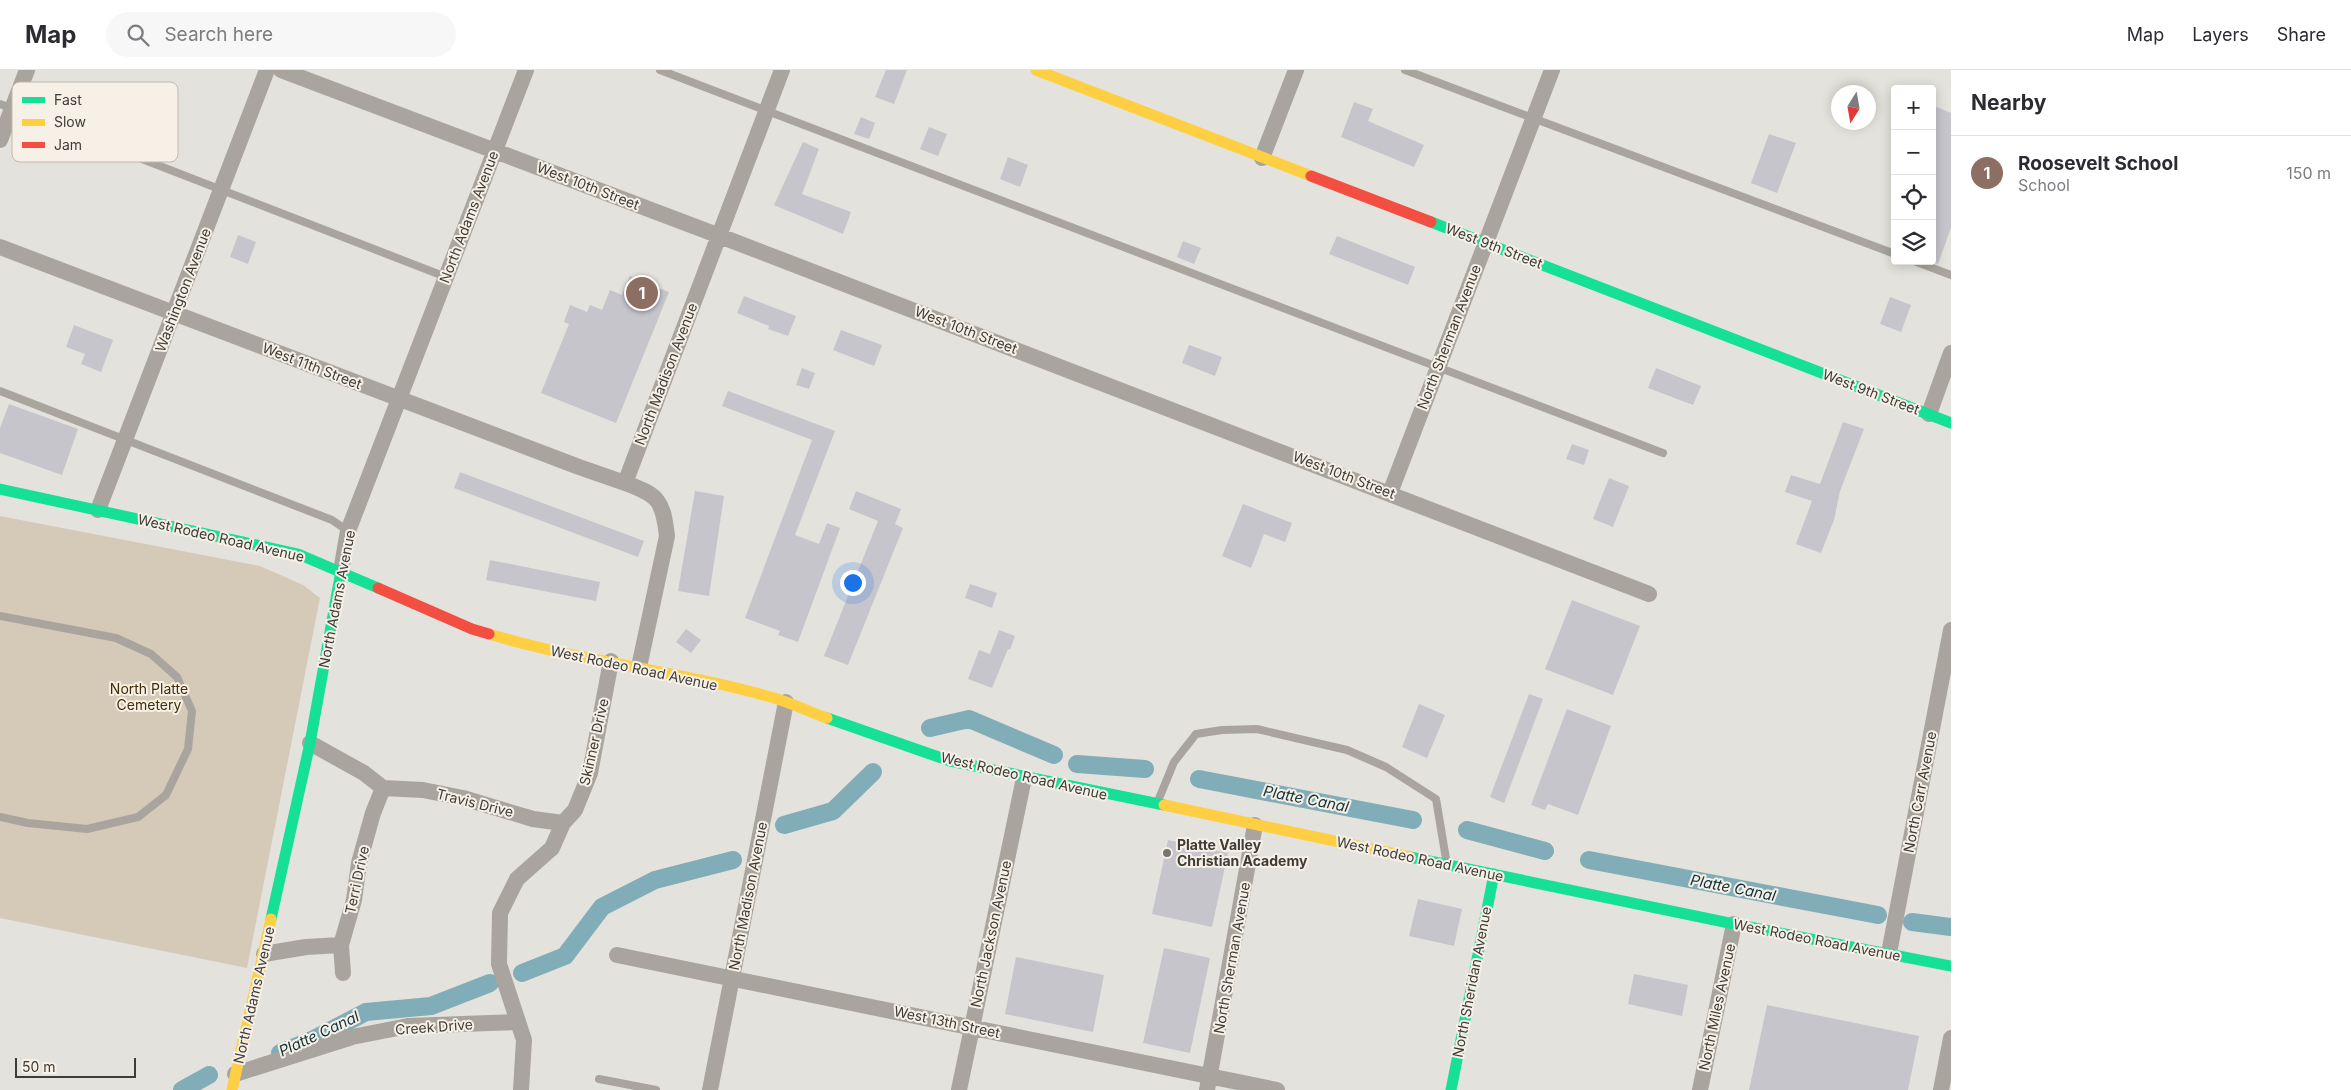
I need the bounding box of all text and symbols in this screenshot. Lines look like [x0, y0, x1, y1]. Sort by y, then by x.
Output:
search box [106, 12, 456, 57]
text: Map [25, 20, 76, 49]
icon: search [124, 21, 152, 49]
text: Search here [164, 23, 273, 46]
text: Map [2127, 24, 2164, 45]
text: Layers [2192, 24, 2249, 45]
text: Share [2277, 24, 2326, 45]
legend [12, 82, 178, 162]
north arrow [1831, 85, 1876, 130]
map controls [1891, 85, 1936, 265]
button: + [1891, 85, 1936, 130]
text: Nearby [1971, 90, 2046, 115]
text: Fast [54, 91, 82, 108]
text: Slow [54, 113, 86, 130]
button: − [1891, 130, 1936, 175]
text: Jam [54, 136, 82, 153]
street label: North Adams Avenue [435, 148, 502, 285]
text: Roosevelt School [2018, 152, 2178, 175]
street label: West 10th Street [535, 158, 642, 213]
text: 1 [1984, 163, 1990, 183]
text: 150 m [2286, 163, 2331, 183]
button: locate [1891, 175, 1936, 220]
text: School [2018, 175, 2070, 195]
street label: West 9th Street [1443, 219, 1545, 272]
button: layers [1891, 220, 1936, 265]
street label: Washington Avenue [151, 226, 214, 354]
street label: North Sherman Avenue [1413, 262, 1484, 412]
pin: 1 [626, 274, 658, 312]
street label: North Madison Avenue [631, 300, 701, 447]
street label: West 10th Street [913, 302, 1020, 357]
street label: West 11th Street [260, 339, 365, 392]
street label: West 9th Street [1820, 365, 1922, 418]
street label: West 10th Street [1291, 447, 1398, 502]
street label: West Rodeo Road Avenue [136, 510, 306, 565]
street label: North Adams Avenue [315, 529, 358, 669]
your location [840, 570, 866, 596]
street label: West Rodeo Road Avenue [549, 641, 719, 694]
park label: North Platte Cemetery [110, 680, 188, 713]
street label: Skinner Drive [575, 697, 612, 787]
street label: North Carr Avenue [1899, 730, 1940, 854]
street label: West Rodeo Road Avenue [939, 748, 1109, 803]
water label: Platte Canal [1262, 781, 1351, 816]
street label: Travis Drive [435, 785, 515, 820]
street label: North Madison Avenue [725, 820, 770, 972]
street label: West Rodeo Road Avenue [1335, 832, 1505, 885]
place label: Platte Valley Christian Academy [1177, 836, 1308, 869]
street label: Terri Drive [341, 844, 372, 915]
marker: Platte Valley Christian Academy [1161, 847, 1173, 859]
street label: North Jackson Avenue [967, 859, 1014, 1009]
water label: Platte Canal [1689, 870, 1778, 905]
street label: North Sherman Avenue [1210, 881, 1253, 1035]
street label: North Sheridan Avenue [1449, 905, 1494, 1059]
street label: West Rodeo Road Avenue [1732, 915, 1902, 964]
street label: North Adams Avenue [229, 925, 278, 1065]
street label: North Miles Avenue [1695, 942, 1738, 1072]
street label: West 13th Street [893, 1002, 1002, 1041]
water label: Platte Canal [276, 1007, 362, 1060]
street label: Creek Drive [394, 1015, 473, 1038]
scale bar [15, 1055, 136, 1078]
text: 50 m [22, 1058, 56, 1075]

